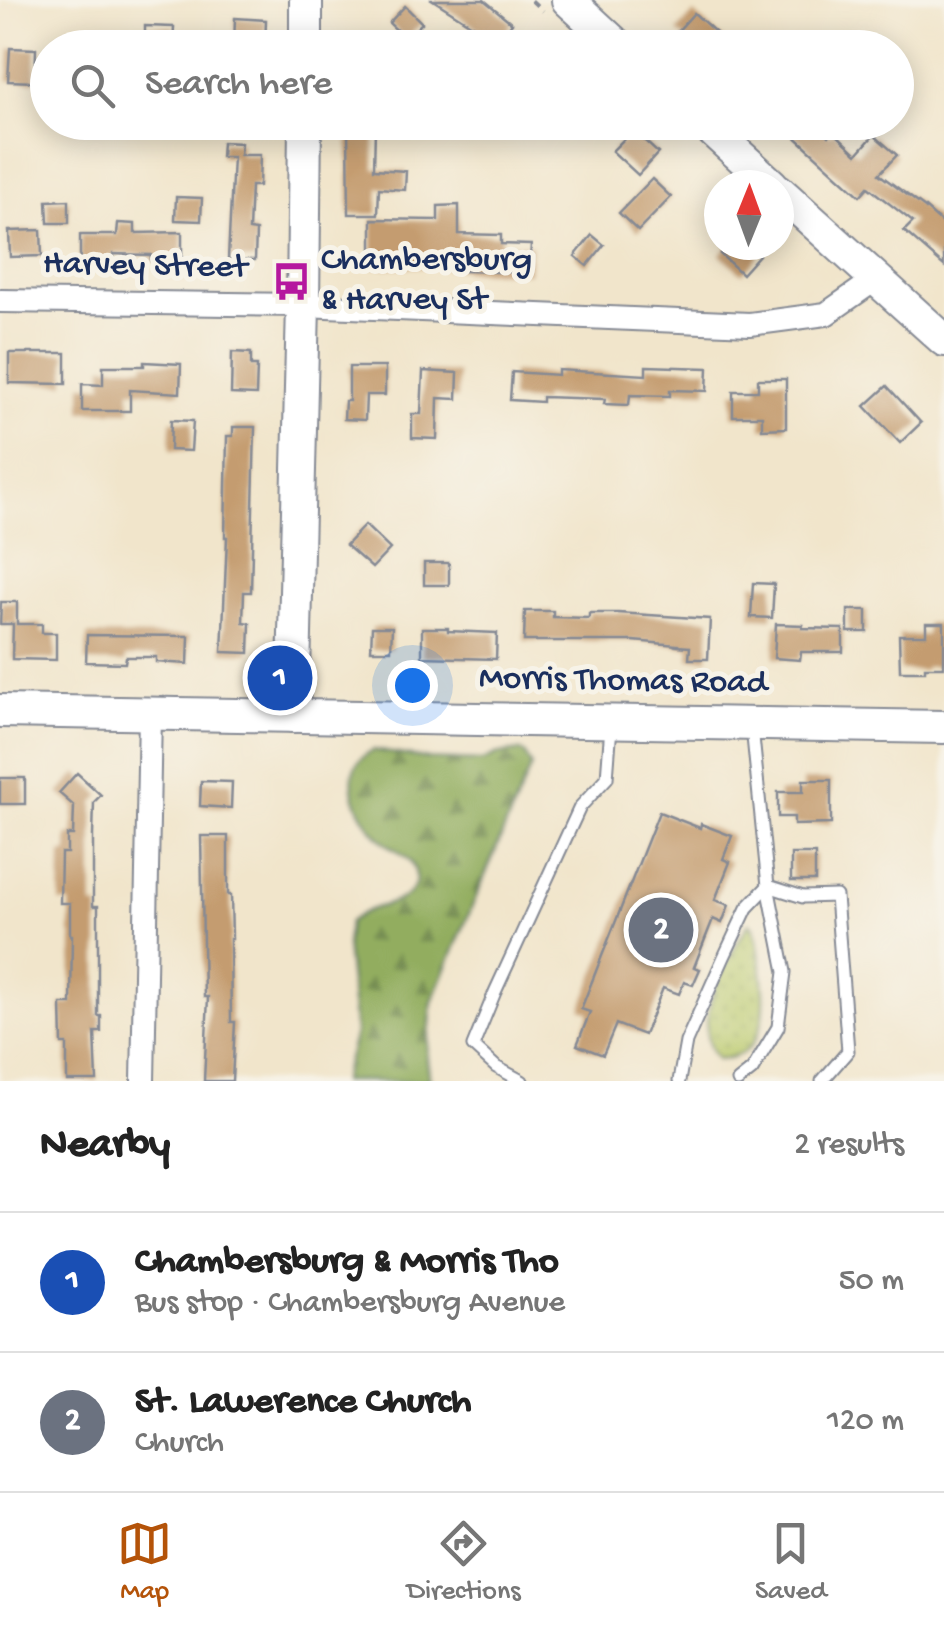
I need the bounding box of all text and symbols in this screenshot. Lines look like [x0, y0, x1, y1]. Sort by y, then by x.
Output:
search box [30, 30, 914, 140]
icon: search [65, 58, 120, 113]
text: Search here [145, 63, 332, 107]
north arrow [704, 170, 794, 260]
place label: Chambersburg & Harvey St [321, 241, 532, 322]
street label: Harvey Street [43, 245, 250, 289]
bus stop icon: Chambersburg & Harvey St [270, 260, 312, 302]
pin: 1 [248, 640, 312, 716]
street label: Morris Thomas Road [479, 659, 770, 705]
your location [387, 660, 438, 711]
pin: 2 [628, 892, 694, 968]
text: Nearby [40, 1122, 170, 1171]
text: 2 results [794, 1127, 904, 1165]
text: Chambersburg & Morris Tho [135, 1241, 559, 1285]
text: 1 [66, 1263, 79, 1301]
text: 50 m [839, 1263, 904, 1301]
text: Bus stop · Chambersburg Avenue [135, 1285, 565, 1323]
text: St. Lawerence Church [135, 1381, 471, 1425]
text: 2 [65, 1403, 80, 1441]
text: 120 m [827, 1403, 904, 1441]
text: Church [135, 1425, 224, 1463]
tab: Map [117, 1516, 172, 1609]
tab: Directions [407, 1516, 521, 1609]
tab: Saved [755, 1516, 827, 1609]

